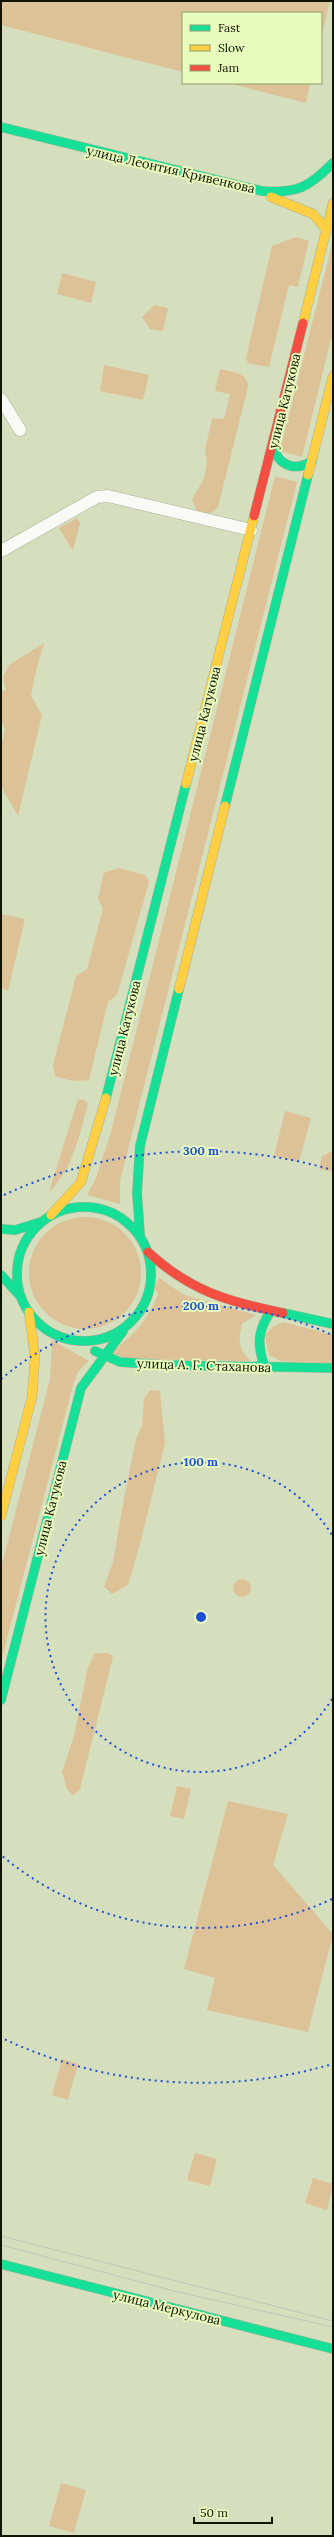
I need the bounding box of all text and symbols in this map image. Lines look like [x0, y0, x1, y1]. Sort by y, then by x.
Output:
legend [182, 12, 322, 84]
text: Fast [218, 20, 241, 35]
text: Slow [218, 40, 245, 55]
text: Jam [217, 60, 239, 75]
street label: улица Леонтия Кривенкова [85, 142, 257, 197]
street label: улица Катукова [264, 351, 305, 451]
street label: улица Катукова [184, 664, 225, 764]
street label: улица Катукова [104, 978, 145, 1078]
text: 300 m [183, 1143, 219, 1158]
text: 200 m [183, 1298, 219, 1313]
street label: улица А. Г. Стаханова [137, 1355, 272, 1376]
text: 100 m [184, 1454, 218, 1469]
street label: улица Катукова [30, 1458, 71, 1558]
centre of rings [194, 1610, 208, 1624]
street label: улица Меркулова [111, 2286, 223, 2329]
scale bar [194, 2499, 272, 2525]
text: 50 m [200, 2505, 228, 2520]

